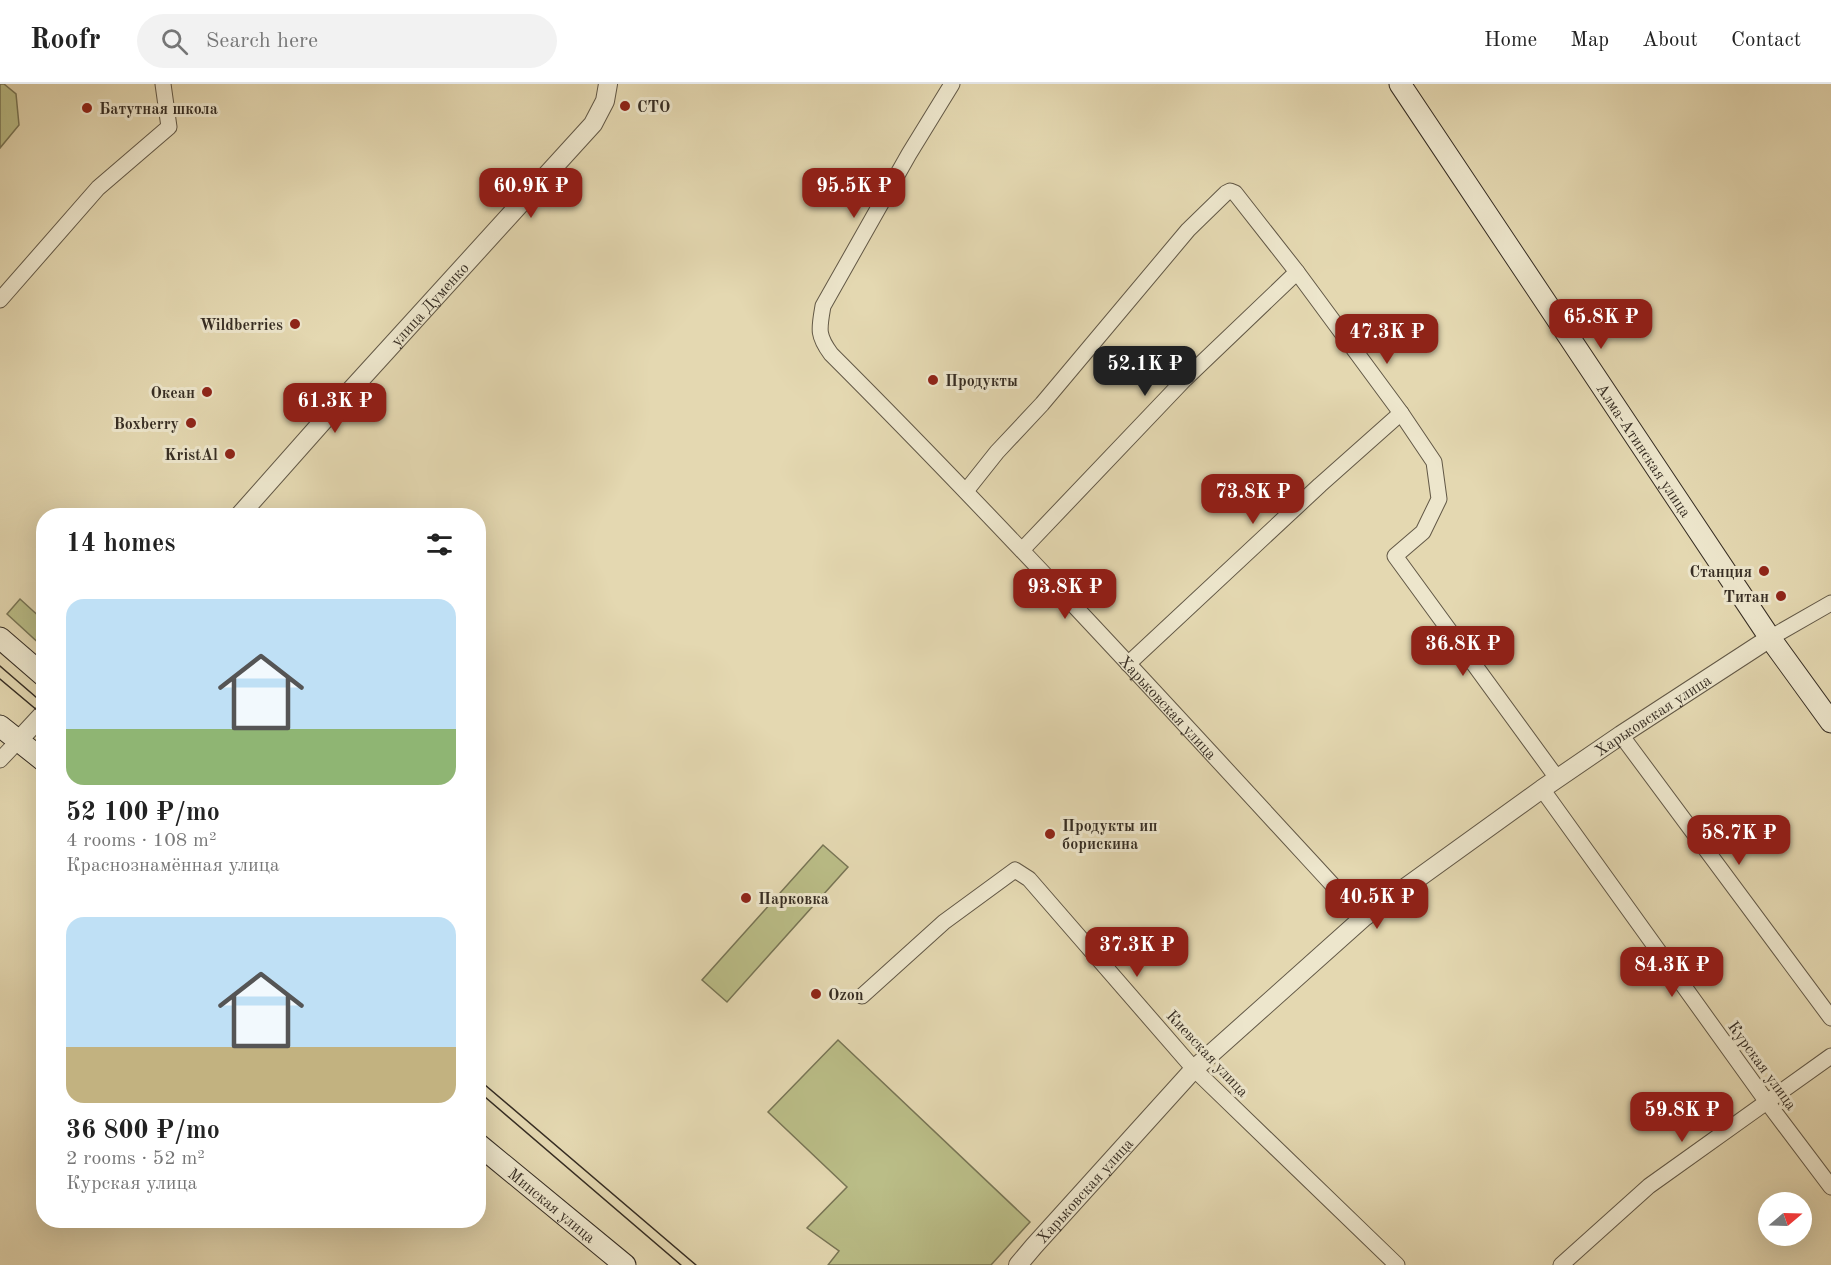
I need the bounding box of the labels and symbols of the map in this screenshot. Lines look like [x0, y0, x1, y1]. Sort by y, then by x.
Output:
marker: СТО [618, 99, 632, 113]
place label: СТО [637, 100, 670, 116]
marker: Батутная школа [80, 101, 94, 115]
place label: Батутная школа [99, 102, 218, 118]
pin: 60.9K ₽ [476, 168, 586, 219]
pin: 95.5K ₽ [799, 168, 909, 219]
street label: улица Думенко [389, 260, 473, 350]
pin: 65.8K ₽ [1546, 299, 1656, 350]
pin: 47.3K ₽ [1332, 314, 1442, 365]
marker: Wildberries [288, 317, 302, 331]
place label: Wildberries [199, 318, 283, 334]
pin: 52.1K ₽ [1090, 346, 1200, 397]
marker: Продукты [926, 373, 940, 387]
place label: Продукты [945, 374, 1018, 390]
street label: Алма-Атинская улица [1592, 381, 1693, 521]
pin: 61.3K ₽ [280, 383, 390, 434]
marker: Океан [200, 385, 214, 399]
place label: Океан [150, 386, 195, 402]
marker: Boxberry [184, 416, 198, 430]
place label: Boxberry [113, 417, 179, 433]
marker: KristAl [223, 447, 237, 461]
place label: KristAl [164, 448, 218, 464]
pin: 73.8K ₽ [1198, 474, 1308, 525]
marker: Станция [1757, 564, 1771, 578]
place label: Станция [1689, 565, 1752, 581]
pin: 93.8K ₽ [1010, 569, 1120, 620]
marker: Титан [1774, 589, 1788, 603]
place label: Титан [1723, 590, 1769, 606]
pin: 36.8K ₽ [1408, 626, 1518, 677]
street label: Харьковская улица [1115, 653, 1219, 763]
street label: Харьковская улица [1593, 673, 1715, 760]
pin: 58.7K ₽ [1684, 815, 1794, 866]
place label: Продукты ип борискина [1062, 819, 1158, 853]
marker: Продукты ип борискина [1043, 827, 1057, 841]
pin: 40.5K ₽ [1322, 879, 1432, 930]
marker: Парковка [739, 891, 753, 905]
place label: Парковка [758, 892, 829, 908]
pin: 37.3K ₽ [1082, 927, 1192, 978]
pin: 84.3K ₽ [1617, 947, 1727, 998]
marker: Ozon [809, 987, 823, 1001]
place label: Ozon [828, 988, 864, 1004]
street label: Киевская улица [1163, 1008, 1251, 1101]
street label: Курская улица [1724, 1019, 1799, 1113]
pin: 59.8K ₽ [1627, 1092, 1737, 1143]
street label: Харьковская улица [1035, 1136, 1137, 1247]
street label: Минская улица [504, 1166, 598, 1247]
north arrow [1758, 1192, 1812, 1246]

